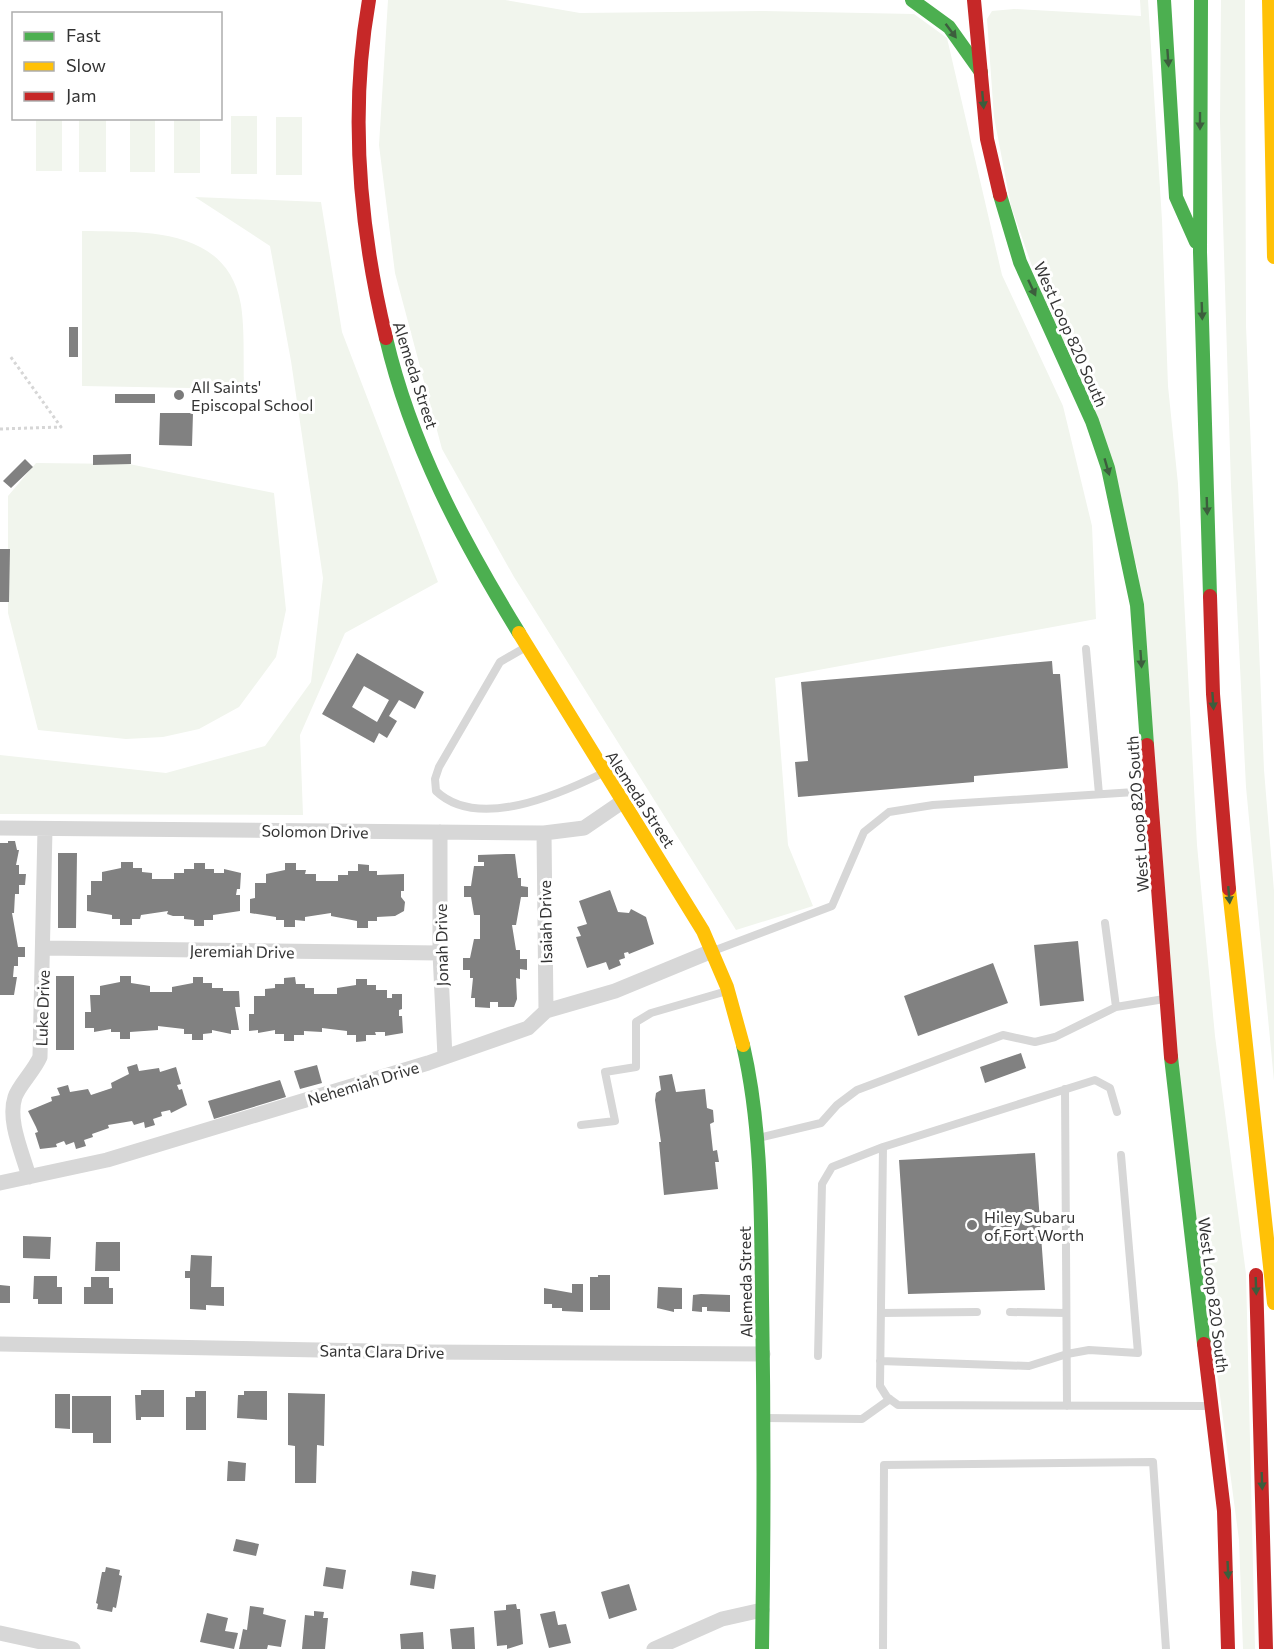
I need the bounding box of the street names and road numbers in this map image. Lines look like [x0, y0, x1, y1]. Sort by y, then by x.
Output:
street label: West Loop 820 South [1030, 258, 1112, 410]
street label: Alemeda Street [390, 319, 442, 432]
street label: West Loop 820 South [1122, 735, 1152, 893]
street label: Alemeda Street [603, 747, 680, 851]
street label: Solomon Drive [261, 821, 369, 841]
street label: Isaiah Drive [535, 880, 555, 964]
street label: Jonah Drive [431, 904, 451, 986]
street label: Jeremiah Drive [189, 941, 295, 961]
street label: Luke Drive [31, 969, 53, 1047]
street label: Nehemiah Drive [305, 1057, 421, 1109]
street label: West Loop 820 South [1195, 1216, 1233, 1374]
street label: Alemeda Street [735, 1225, 755, 1338]
street label: Santa Clara Drive [320, 1340, 444, 1362]

